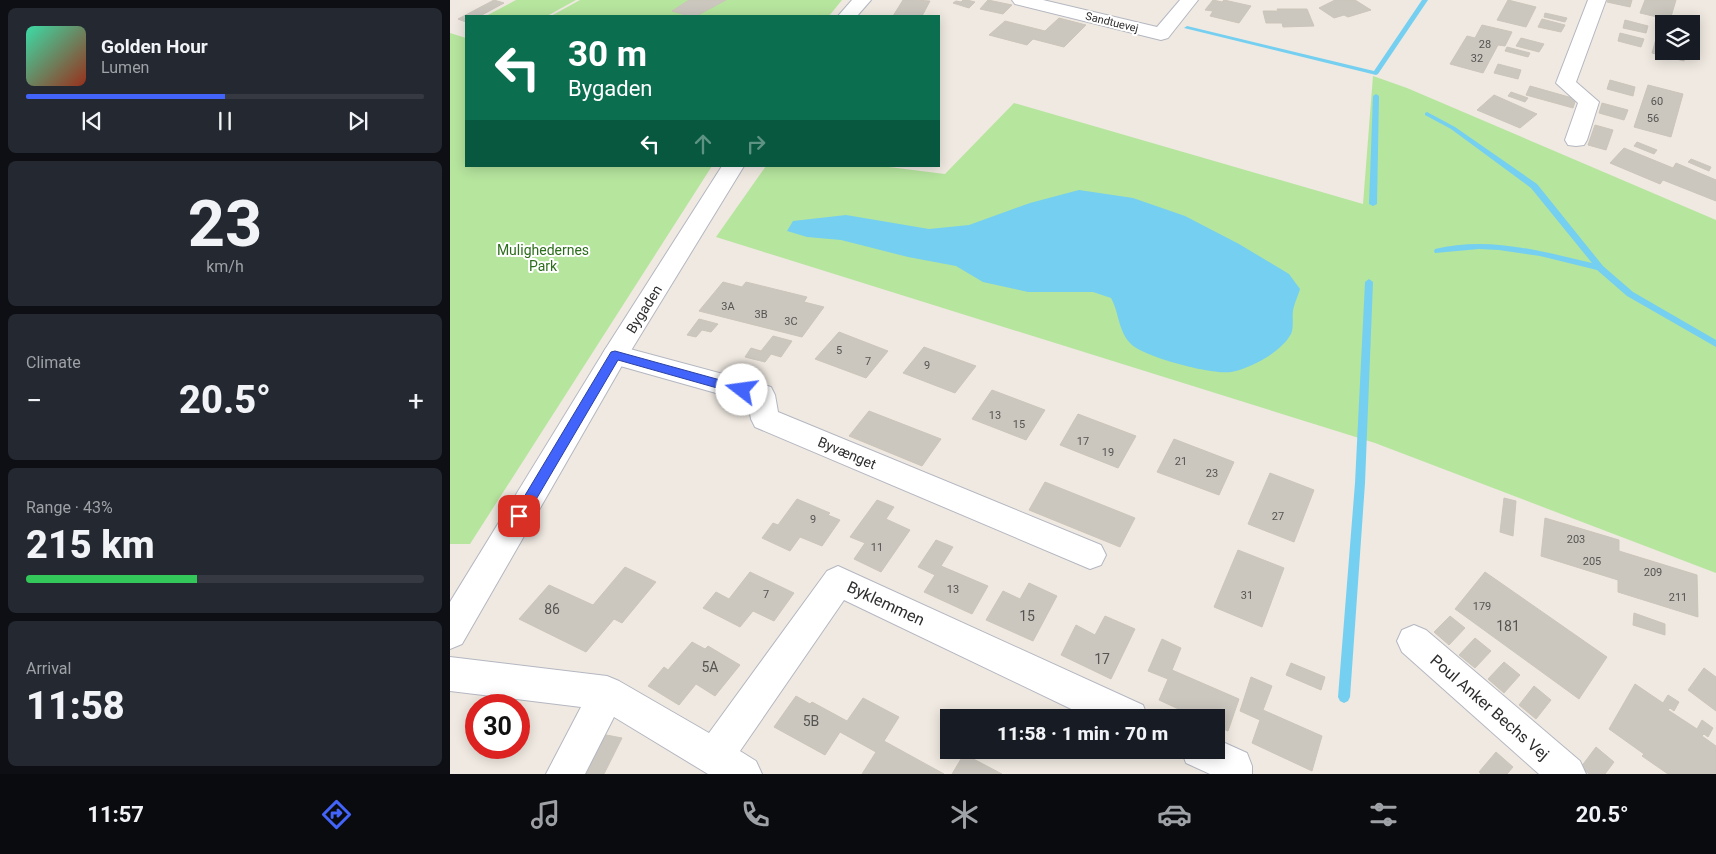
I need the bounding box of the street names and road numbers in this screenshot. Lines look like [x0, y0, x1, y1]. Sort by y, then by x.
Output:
street label: Sandtuevej [1084, 10, 1140, 35]
street label: Bygaden [623, 282, 665, 336]
street label: Byvænget [816, 434, 879, 473]
street label: Byklemmen [844, 577, 928, 630]
street label: Poul Anker Bechs Vej [1426, 651, 1553, 764]

